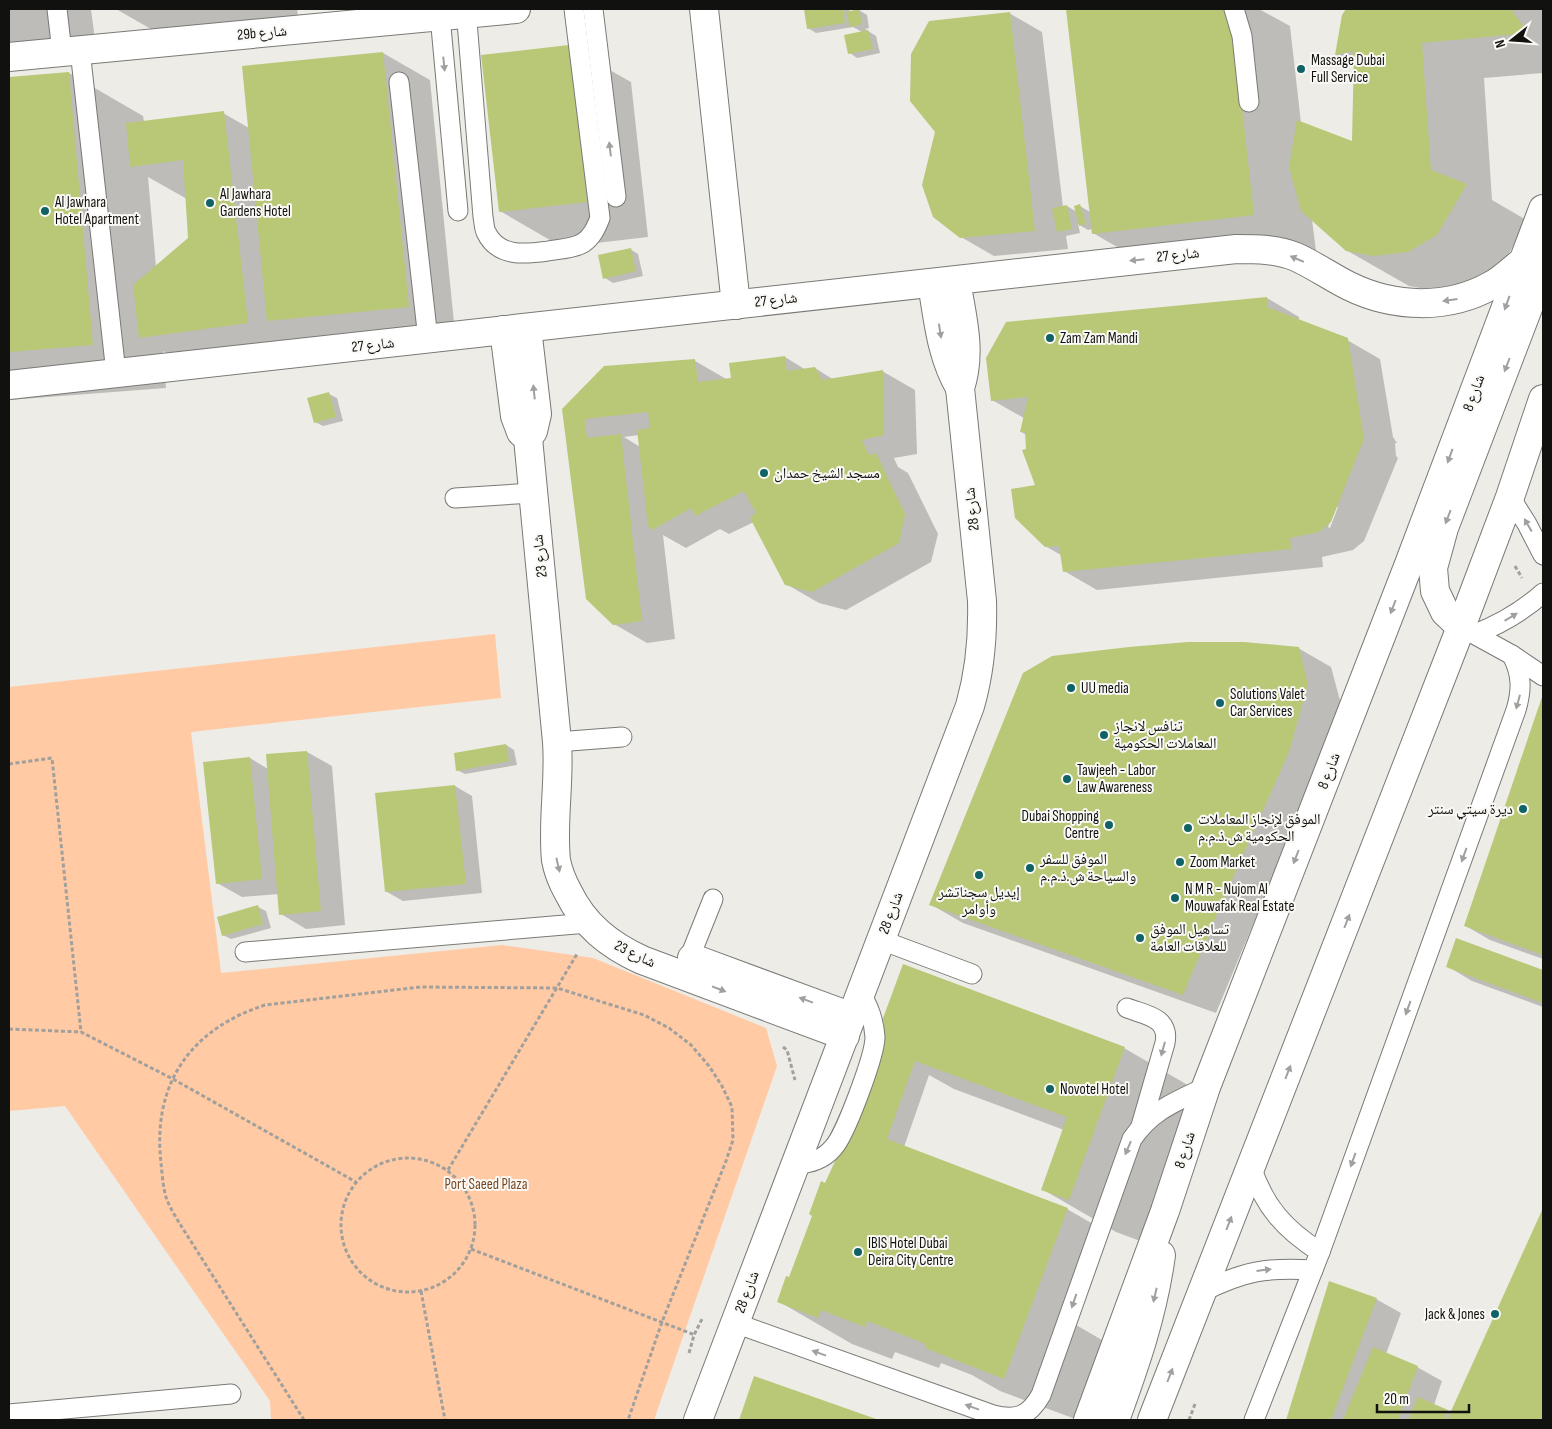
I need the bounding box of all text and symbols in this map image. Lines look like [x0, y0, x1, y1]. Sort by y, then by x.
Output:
north arrow [1487, 15, 1537, 65]
street label: 29b شارع [236, 21, 288, 45]
text: N [1491, 38, 1509, 50]
place label: Massage Dubai Full Service [1311, 51, 1385, 87]
one-way arrow [441, 57, 449, 73]
marker: Massage Dubai Full Service [1295, 63, 1307, 75]
one-way arrow [606, 141, 614, 157]
place label: Al Jawhara Gardens Hotel [219, 185, 291, 221]
place label: Al Jawhara Hotel Apartment [54, 193, 139, 229]
marker: Al Jawhara Gardens Hotel [204, 197, 216, 209]
marker: Al Jawhara Hotel Apartment [39, 205, 51, 217]
street label: شارع 27 [1156, 243, 1201, 267]
one-way arrow [1290, 254, 1304, 262]
one-way arrow [1128, 256, 1144, 264]
street label: شارع 27 [754, 288, 799, 312]
one-way arrow [1503, 296, 1511, 311]
one-way arrow [1441, 297, 1457, 305]
one-way arrow [936, 323, 944, 339]
place label: Zam Zam Mandi [1060, 329, 1138, 348]
marker: Zam Zam Mandi [1044, 332, 1056, 344]
street label: شارع 27 [351, 333, 396, 357]
one-way arrow [1502, 358, 1510, 372]
street label: شارع 8 [1459, 372, 1489, 414]
one-way arrow [530, 384, 538, 400]
one-way arrow [1446, 448, 1453, 463]
place label: مسجد الشيخ حمدان [774, 464, 880, 483]
marker: مسجد الشيخ حمدان [758, 467, 770, 479]
street label: شارع 28 [960, 486, 984, 532]
one-way arrow [1444, 510, 1452, 525]
one-way arrow [1523, 519, 1532, 532]
street label: شارع 23 [528, 533, 552, 579]
one-way arrow [1388, 600, 1396, 615]
one-way arrow [1505, 612, 1518, 621]
place label: UU media [1081, 679, 1129, 698]
marker: UU media [1065, 682, 1077, 694]
place label: Solutions Valet Car Services [1230, 685, 1305, 721]
one-way arrow [1514, 694, 1522, 709]
marker: Solutions Valet Car Services [1214, 697, 1226, 709]
place label: تنافس لانجاز المعاملات الحكومية [1113, 717, 1217, 753]
marker: تنافس لانجاز المعاملات الحكومية [1098, 729, 1110, 741]
street label: شارع 8 [1313, 750, 1345, 792]
place label: Tawjeeh - Labor Law Awareness [1077, 761, 1156, 797]
marker: Tawjeeh - Labor Law Awareness [1061, 773, 1073, 785]
place label: ديرة سيتي سنتر [1427, 800, 1513, 820]
marker: ديرة سيتي سنتر [1517, 803, 1529, 815]
place label: Dubai Shopping Centre [1022, 807, 1099, 843]
place label: الموفق لإنجاز المعاملات الحكومية ش.ذ.م.م [1198, 810, 1321, 846]
marker: Dubai Shopping Centre [1103, 819, 1115, 831]
marker: الموفق لإنجاز المعاملات الحكومية ش.ذ.م.م [1182, 822, 1194, 834]
one-way arrow [1460, 848, 1468, 863]
place label: الموفق للسفر والسياحة ش.ذ.م.م [1039, 850, 1136, 886]
one-way arrow [1291, 850, 1299, 864]
place label: Zoom Market [1190, 853, 1256, 872]
marker: Zoom Market [1174, 856, 1186, 868]
one-way arrow [554, 857, 562, 872]
marker: الموفق للسفر والسياحة ش.ذ.م.م [1024, 862, 1036, 874]
marker: إيديل سجناتشر وأوامر [973, 869, 985, 881]
place label: N M R - Nujom Al Mouwafak Real Estate [1185, 880, 1295, 916]
place label: إيديل سجناتشر وأوامر [937, 883, 1020, 919]
street label: شارع 28 [874, 889, 908, 937]
marker: N M R - Nujom Al Mouwafak Real Estate [1169, 892, 1181, 904]
one-way arrow [1344, 913, 1351, 928]
place label: تساهيل الموفق للعلاقات العامة [1150, 920, 1230, 956]
marker: تساهيل الموفق للعلاقات العامة [1134, 932, 1146, 944]
street label: شارع 23 [611, 936, 659, 972]
one-way arrow [712, 985, 727, 993]
one-way arrow [798, 996, 813, 1004]
one-way arrow [1404, 1000, 1411, 1015]
one-way arrow [1159, 1041, 1167, 1056]
one-way arrow [1284, 1064, 1292, 1079]
place label: Novotel Hotel [1060, 1080, 1128, 1099]
marker: Novotel Hotel [1044, 1083, 1056, 1095]
street label: شارع 8 [1170, 1129, 1200, 1171]
one-way arrow [1124, 1141, 1132, 1155]
one-way arrow [1349, 1153, 1356, 1168]
park label: Port Saeed Plaza [445, 1175, 528, 1194]
one-way arrow [1225, 1215, 1233, 1230]
place label: IBIS Hotel Dubai Deira City Centre [868, 1234, 954, 1270]
marker: IBIS Hotel Dubai Deira City Centre [852, 1246, 864, 1258]
one-way arrow [1256, 1266, 1272, 1274]
street label: شارع 28 [730, 1268, 764, 1316]
one-way arrow [1151, 1287, 1159, 1302]
one-way arrow [1070, 1294, 1078, 1309]
place label: Jack & Jones [1424, 1305, 1485, 1324]
marker: Jack & Jones [1489, 1308, 1501, 1320]
one-way arrow [811, 1349, 826, 1357]
one-way arrow [1166, 1367, 1174, 1382]
scale bar [1377, 1382, 1470, 1414]
text: 20 m [1384, 1390, 1409, 1409]
one-way arrow [964, 1403, 979, 1411]

